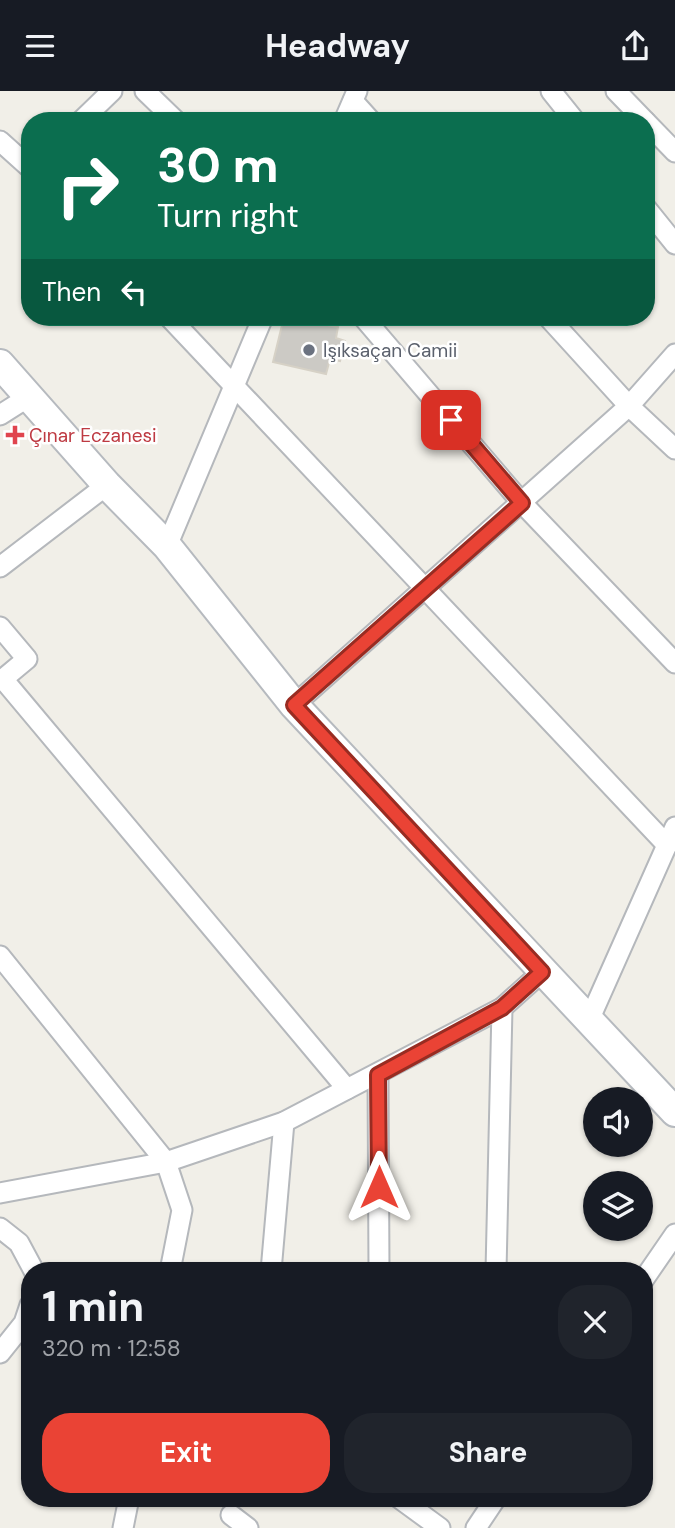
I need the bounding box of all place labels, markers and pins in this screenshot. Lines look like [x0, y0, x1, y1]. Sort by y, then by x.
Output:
place label: Işıksaçan Camii [323, 338, 457, 363]
marker: Işıksaçan Camii [301, 342, 317, 358]
pin [421, 390, 481, 450]
place label: Çınar Eczanesi [29, 423, 157, 448]
marker: Çınar Eczanesi [7, 427, 23, 443]

